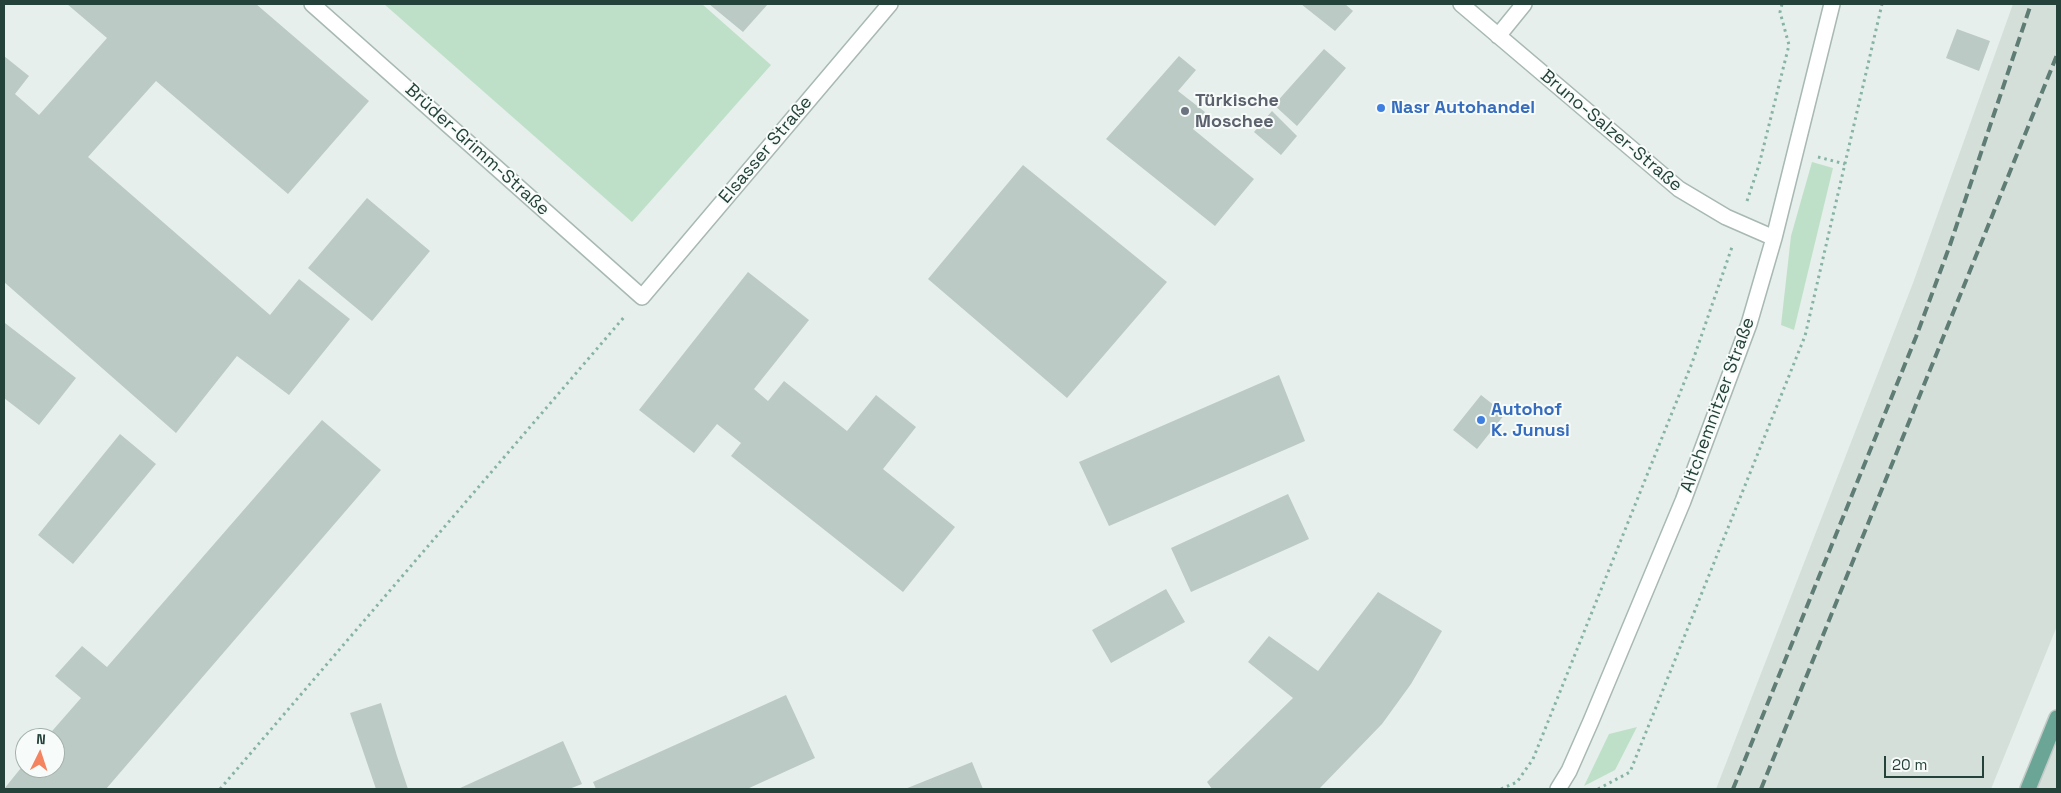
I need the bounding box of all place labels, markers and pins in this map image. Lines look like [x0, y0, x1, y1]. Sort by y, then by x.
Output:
place label: Türkische Moschee [1195, 90, 1279, 132]
place label: Nasr Autohandel [1391, 97, 1535, 119]
marker: Nasr Autohandel [1375, 102, 1387, 114]
marker: Türkische Moschee [1179, 105, 1191, 117]
place label: Autohof K. Junusi [1491, 399, 1570, 442]
marker: Autohof K. Junusi [1475, 414, 1487, 426]

